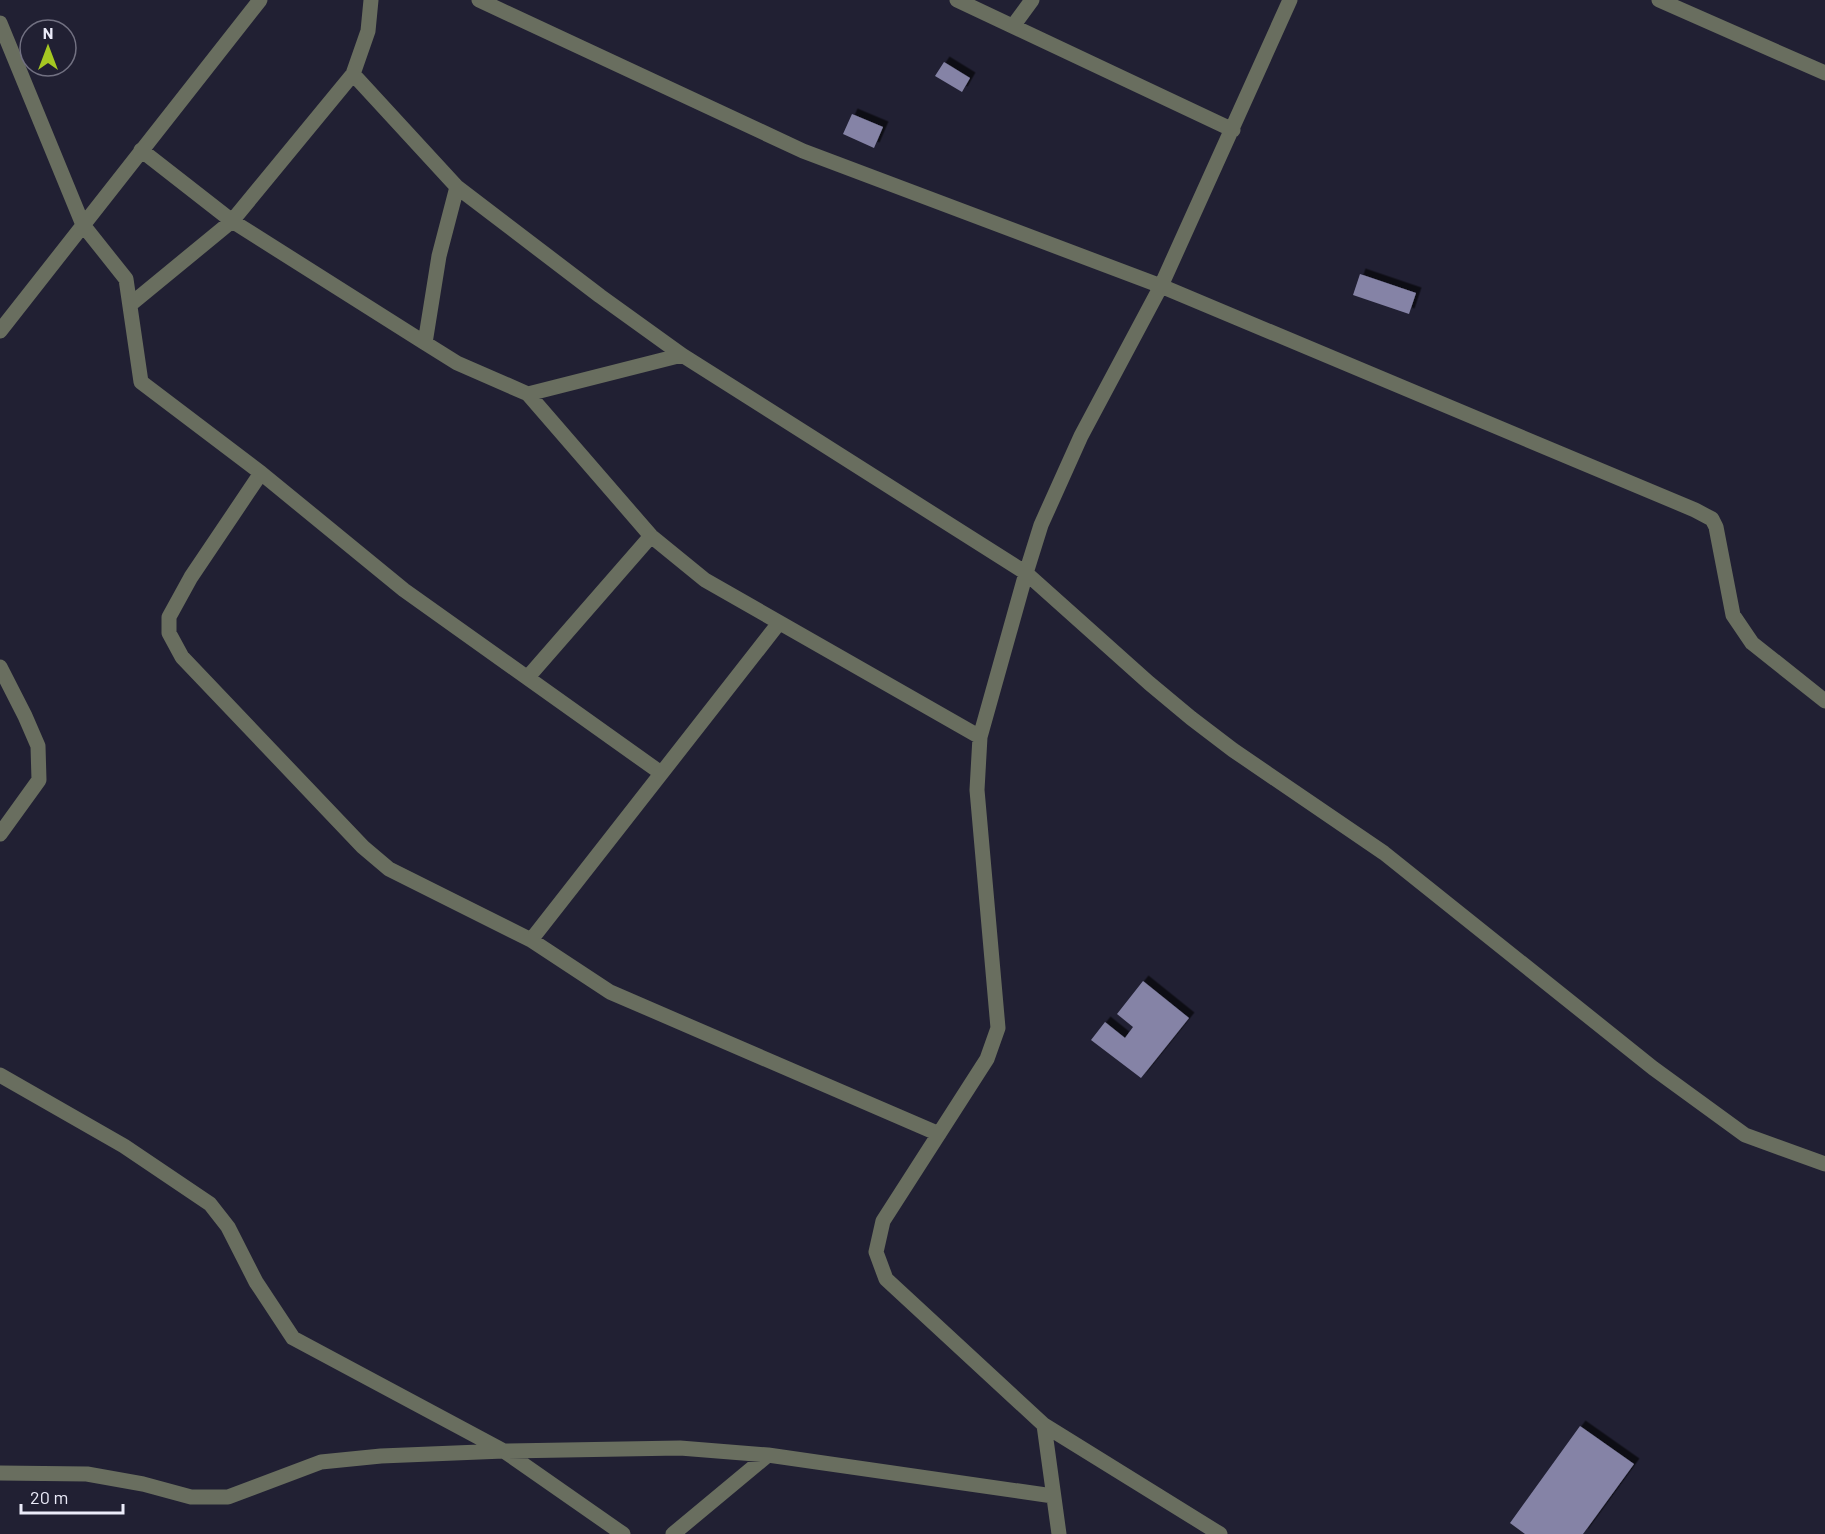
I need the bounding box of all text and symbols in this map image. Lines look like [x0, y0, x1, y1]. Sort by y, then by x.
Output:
north arrow [18, 18, 78, 78]
text: N [43, 23, 53, 42]
scale bar [21, 1477, 123, 1515]
text: 20 m [30, 1486, 68, 1508]

